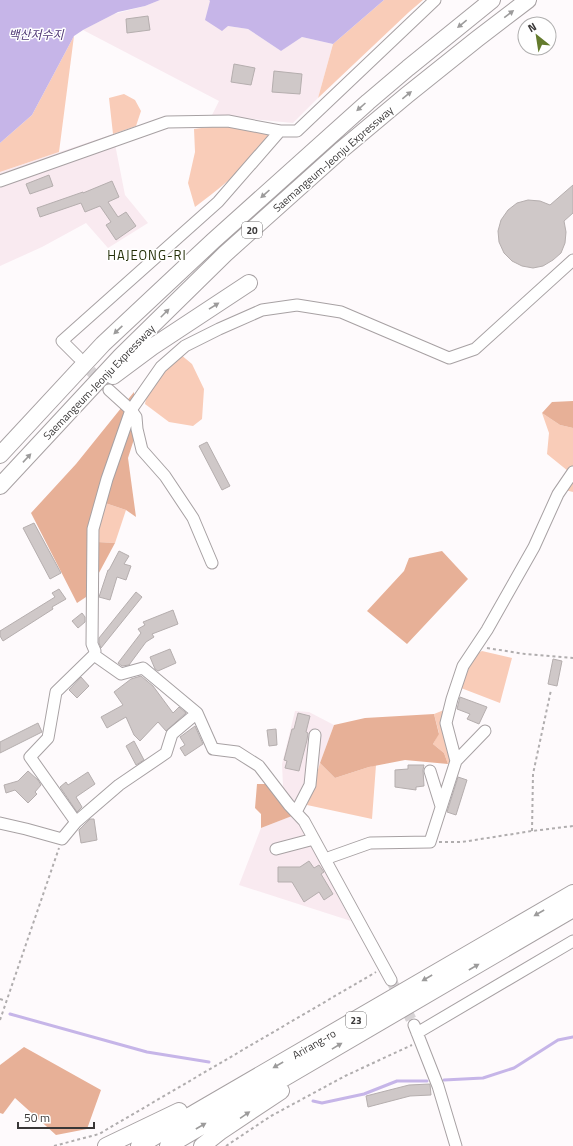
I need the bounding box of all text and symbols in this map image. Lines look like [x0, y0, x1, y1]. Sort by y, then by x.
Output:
one-way arrow [503, 10, 514, 19]
north arrow [517, 16, 557, 56]
text: N [525, 19, 539, 36]
one-way arrow [456, 20, 467, 29]
water label: 백산저수지 [8, 25, 65, 44]
one-way arrow [402, 91, 413, 100]
street label: Saemangeum-Jeonju Expressway [269, 102, 397, 216]
one-way arrow [357, 102, 366, 111]
one-way arrow [260, 189, 270, 199]
road number: 20 [242, 222, 262, 238]
district label: HAJEONG-RI [107, 245, 187, 265]
one-way arrow [209, 302, 220, 309]
one-way arrow [160, 308, 170, 318]
street label: Saemangeum-Jeonju Expressway [39, 320, 159, 443]
one-way arrow [113, 325, 123, 335]
one-way arrow [22, 452, 31, 463]
one-way arrow [533, 910, 545, 917]
one-way arrow [468, 963, 480, 970]
one-way arrow [421, 975, 433, 982]
road number: 23 [346, 1012, 366, 1028]
street label: Arirang-ro [289, 1025, 339, 1063]
one-way arrow [331, 1043, 343, 1050]
one-way arrow [272, 1061, 284, 1068]
scale bar [18, 1104, 94, 1130]
text: 50 m [24, 1108, 50, 1127]
one-way arrow [240, 1111, 250, 1119]
one-way arrow [195, 1123, 207, 1130]

